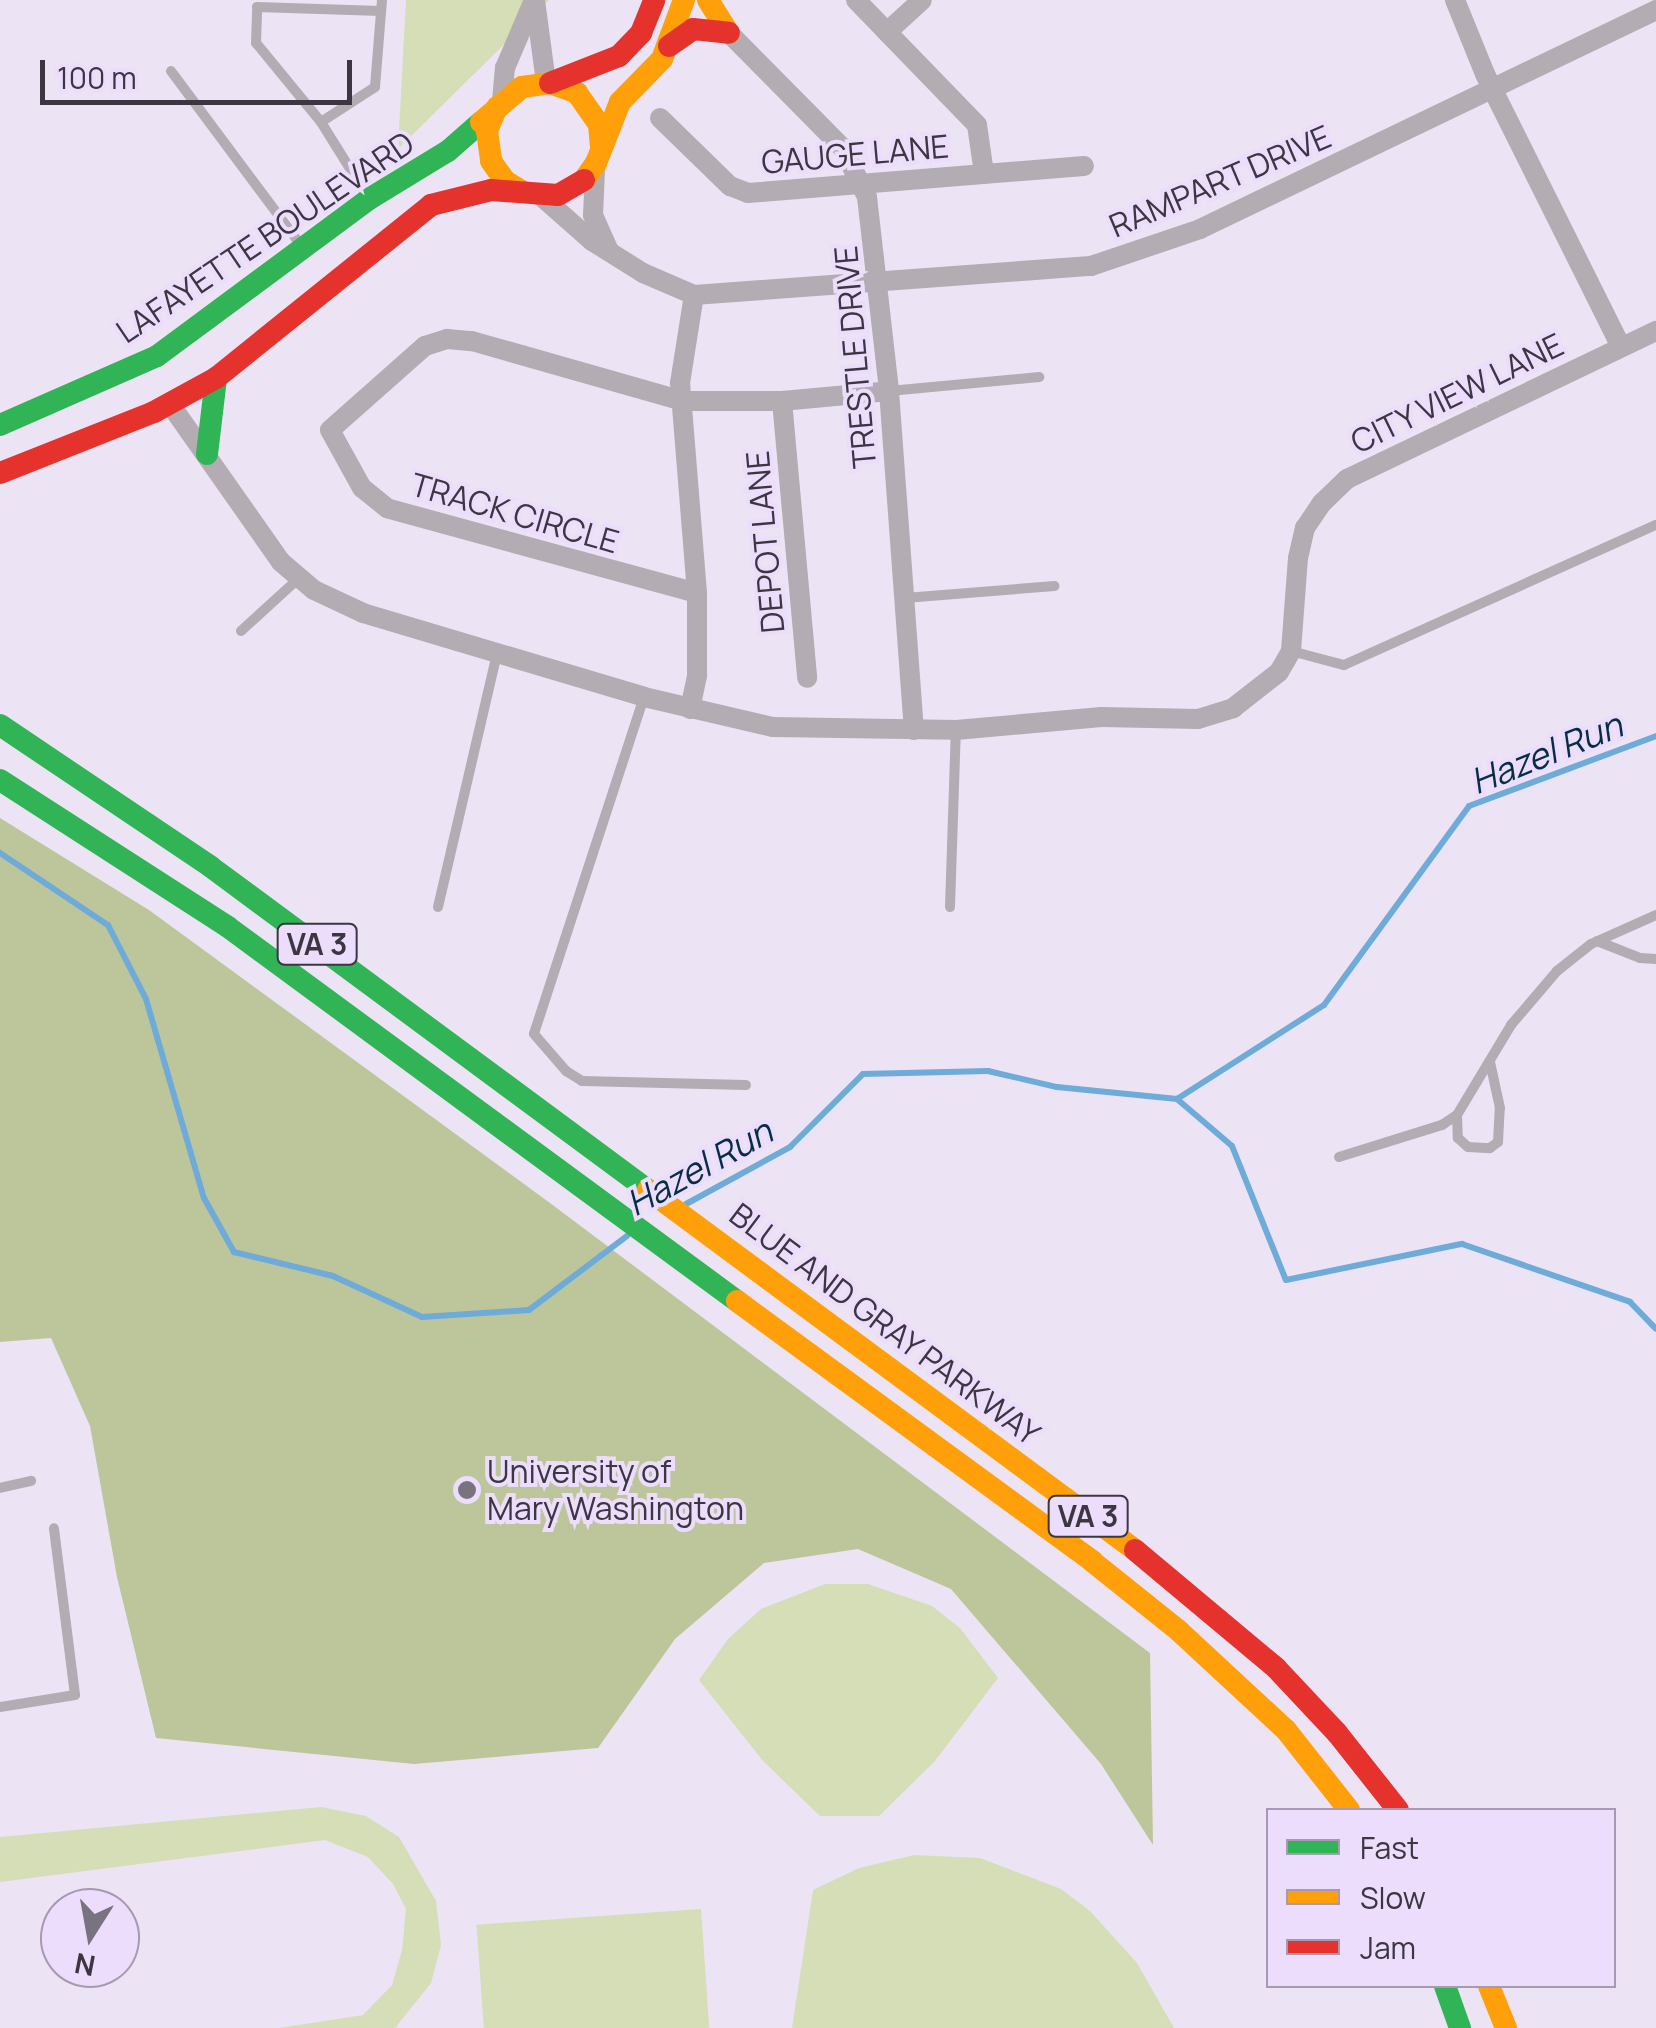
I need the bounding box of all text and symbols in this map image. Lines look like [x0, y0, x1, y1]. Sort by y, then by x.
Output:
scale bar [45, 40, 358, 102]
text: 100 m [57, 57, 137, 98]
street label: RAMPART DRIVE [1103, 117, 1337, 245]
street label: LAFAYETTE BOULEVARD [109, 123, 421, 351]
street label: GAUGE LANE [760, 127, 950, 181]
street label: TRESTLE DRIVE [826, 244, 884, 470]
street label: CITY VIEW LANE [1344, 325, 1570, 461]
street label: DEPOT LANE [738, 449, 792, 635]
street label: TRACK CIRCLE [406, 465, 624, 561]
water label: Hazel Run [1464, 704, 1628, 802]
road number: VA 3 [274, 919, 360, 969]
water label: Hazel Run [619, 1110, 779, 1224]
street label: BLUE AND GRAY PARKWAY [722, 1194, 1048, 1454]
place label: University of Mary Washington [487, 1453, 744, 1528]
marker: University of Mary Washington [456, 1479, 478, 1501]
road number: VA 3 [1046, 1491, 1130, 1541]
legend [1266, 1808, 1616, 1988]
text: Fast [1360, 1827, 1419, 1868]
text: Slow [1360, 1877, 1426, 1918]
north arrow [40, 1888, 140, 1988]
text: Jam [1360, 1927, 1416, 1968]
text: N [71, 1945, 98, 1986]

